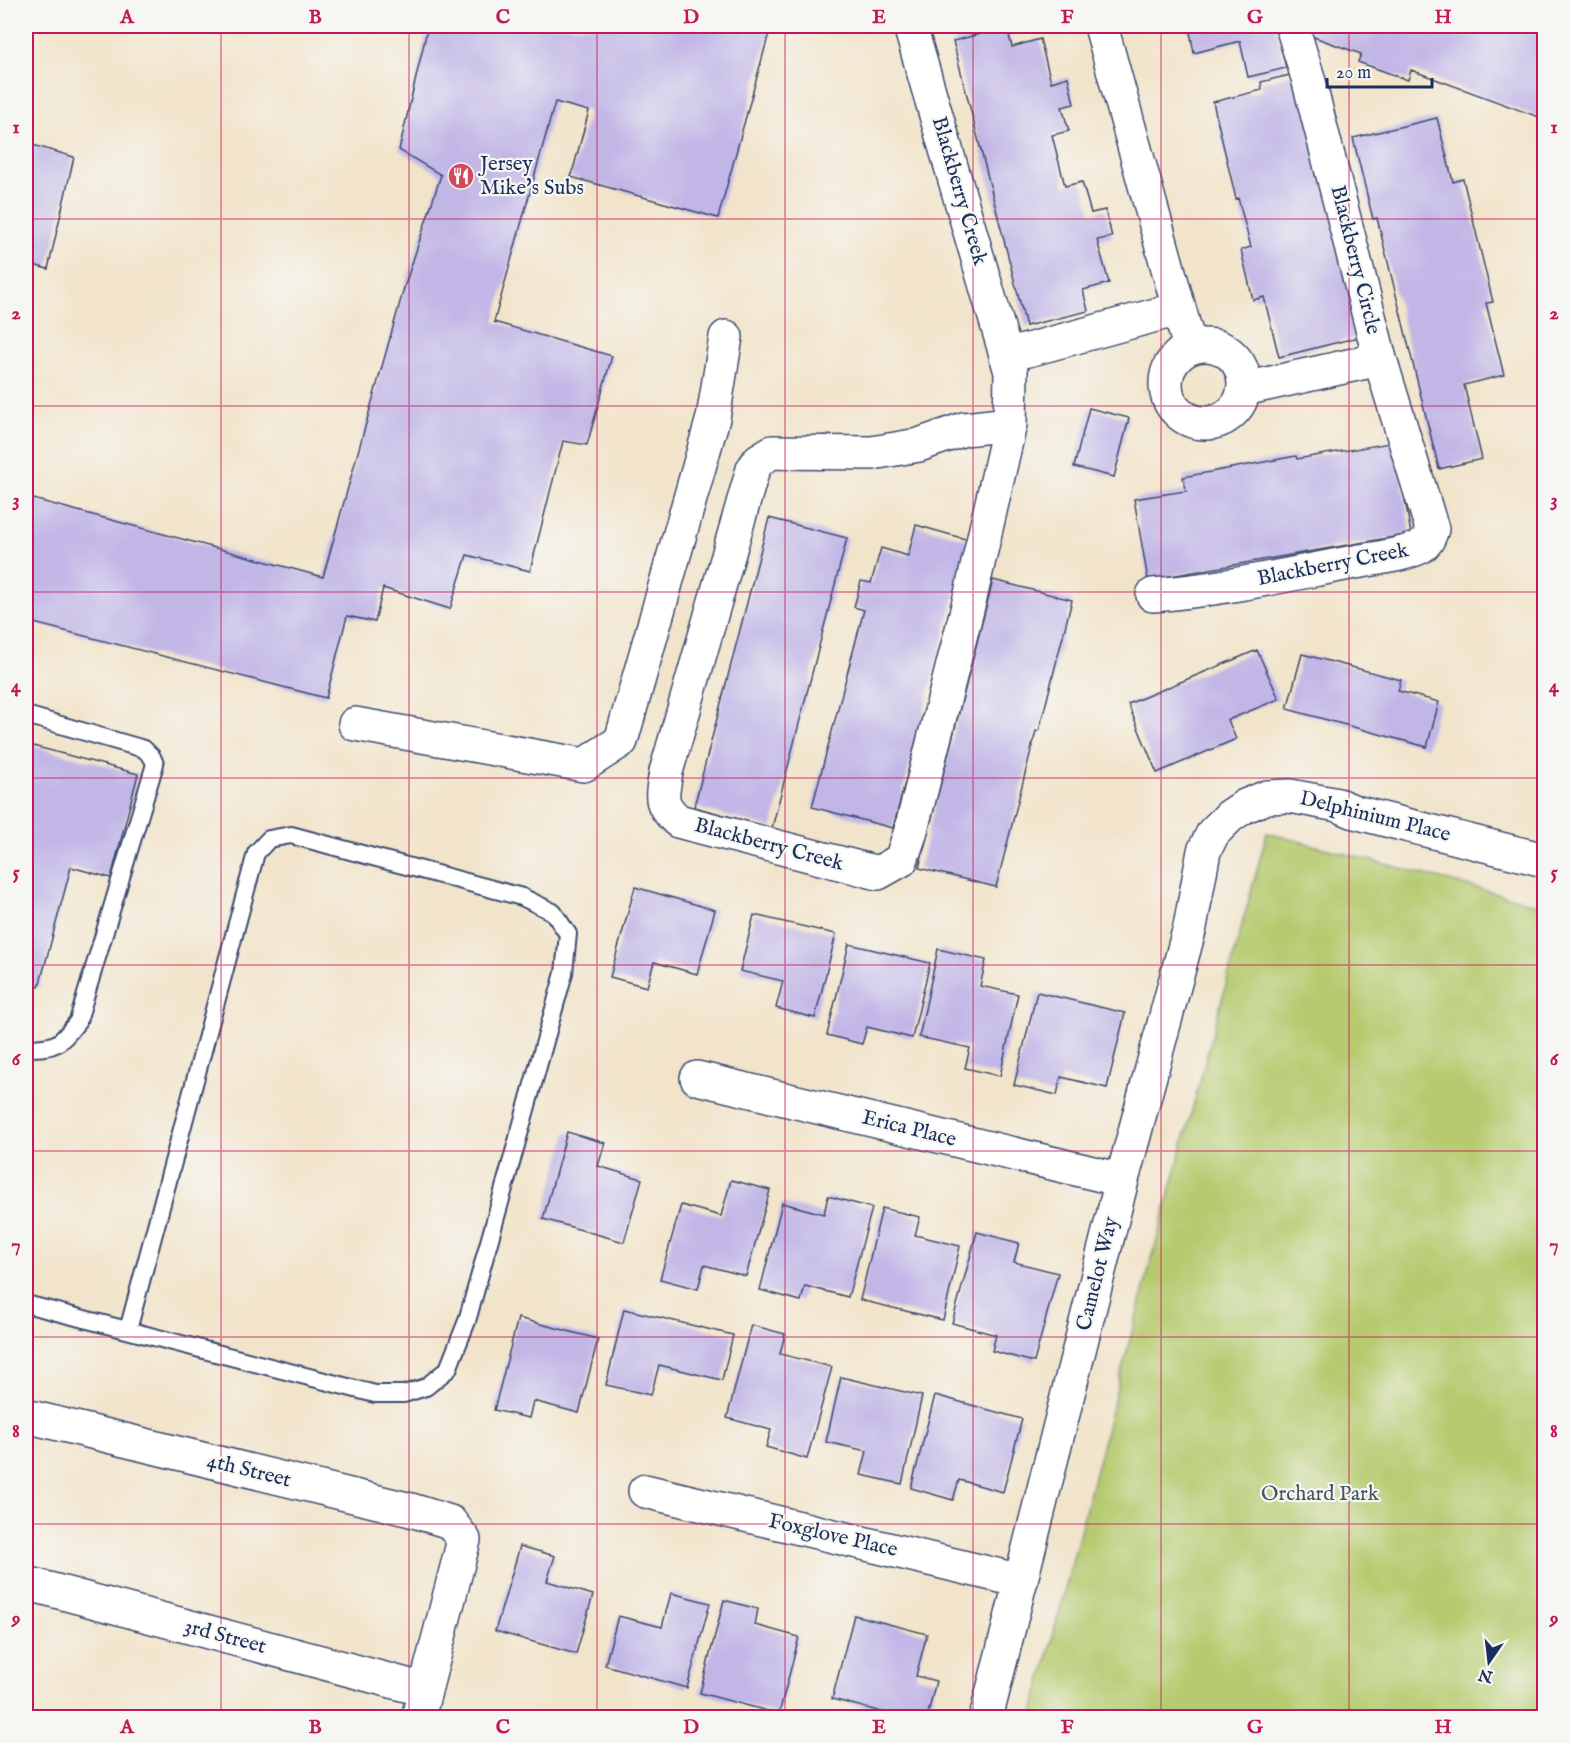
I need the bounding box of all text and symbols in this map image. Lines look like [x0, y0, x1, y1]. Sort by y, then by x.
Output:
text: A [119, 5, 135, 30]
text: B [308, 5, 322, 30]
text: C [496, 5, 510, 30]
text: D [683, 5, 699, 30]
text: E [872, 5, 886, 30]
text: F [1061, 5, 1074, 30]
text: G [1247, 5, 1264, 30]
text: H [1434, 5, 1452, 30]
scale bar [1327, 51, 1432, 89]
text: 20 m [1336, 62, 1371, 85]
street label: Blackberry Creek [925, 114, 993, 269]
text: 1 [12, 115, 20, 140]
text: 1 [1550, 115, 1558, 140]
place label: Jersey Mike's Subs [478, 151, 584, 202]
restaurant icon: Jersey Mike's Subs [446, 161, 476, 191]
street label: Blackberry Circle [1323, 183, 1387, 338]
text: 2 [11, 301, 21, 326]
text: 2 [1549, 301, 1559, 326]
text: 3 [12, 488, 20, 513]
text: 3 [1550, 488, 1558, 513]
street label: Blackberry Creek [1255, 537, 1412, 593]
text: 4 [11, 674, 22, 699]
text: 4 [1549, 674, 1560, 699]
street label: Delphinium Place [1297, 785, 1453, 849]
street label: Blackberry Creek [691, 812, 847, 878]
text: 5 [12, 860, 20, 885]
text: 5 [1550, 860, 1558, 885]
text: 6 [12, 1047, 22, 1072]
text: 6 [1550, 1047, 1560, 1072]
street label: Erica Place [859, 1104, 959, 1154]
street label: Camelot Way [1071, 1214, 1125, 1334]
text: 7 [11, 1233, 21, 1258]
text: 7 [1549, 1233, 1559, 1258]
text: 8 [12, 1419, 20, 1444]
text: 8 [1550, 1419, 1558, 1444]
street label: 4th Street [204, 1448, 294, 1494]
park label: Orchard Park [1261, 1481, 1380, 1508]
street label: Foxglove Place [766, 1508, 901, 1564]
text: 9 [11, 1606, 21, 1631]
text: 9 [1549, 1606, 1559, 1631]
street label: 3rd Street [181, 1613, 269, 1661]
north arrow [1459, 1632, 1519, 1692]
text: N [1477, 1663, 1496, 1686]
text: A [119, 1715, 135, 1740]
text: B [308, 1715, 322, 1740]
text: C [496, 1715, 510, 1740]
text: D [683, 1715, 699, 1740]
text: E [872, 1715, 886, 1740]
text: F [1061, 1715, 1074, 1740]
text: G [1247, 1715, 1264, 1740]
text: H [1434, 1715, 1452, 1740]

